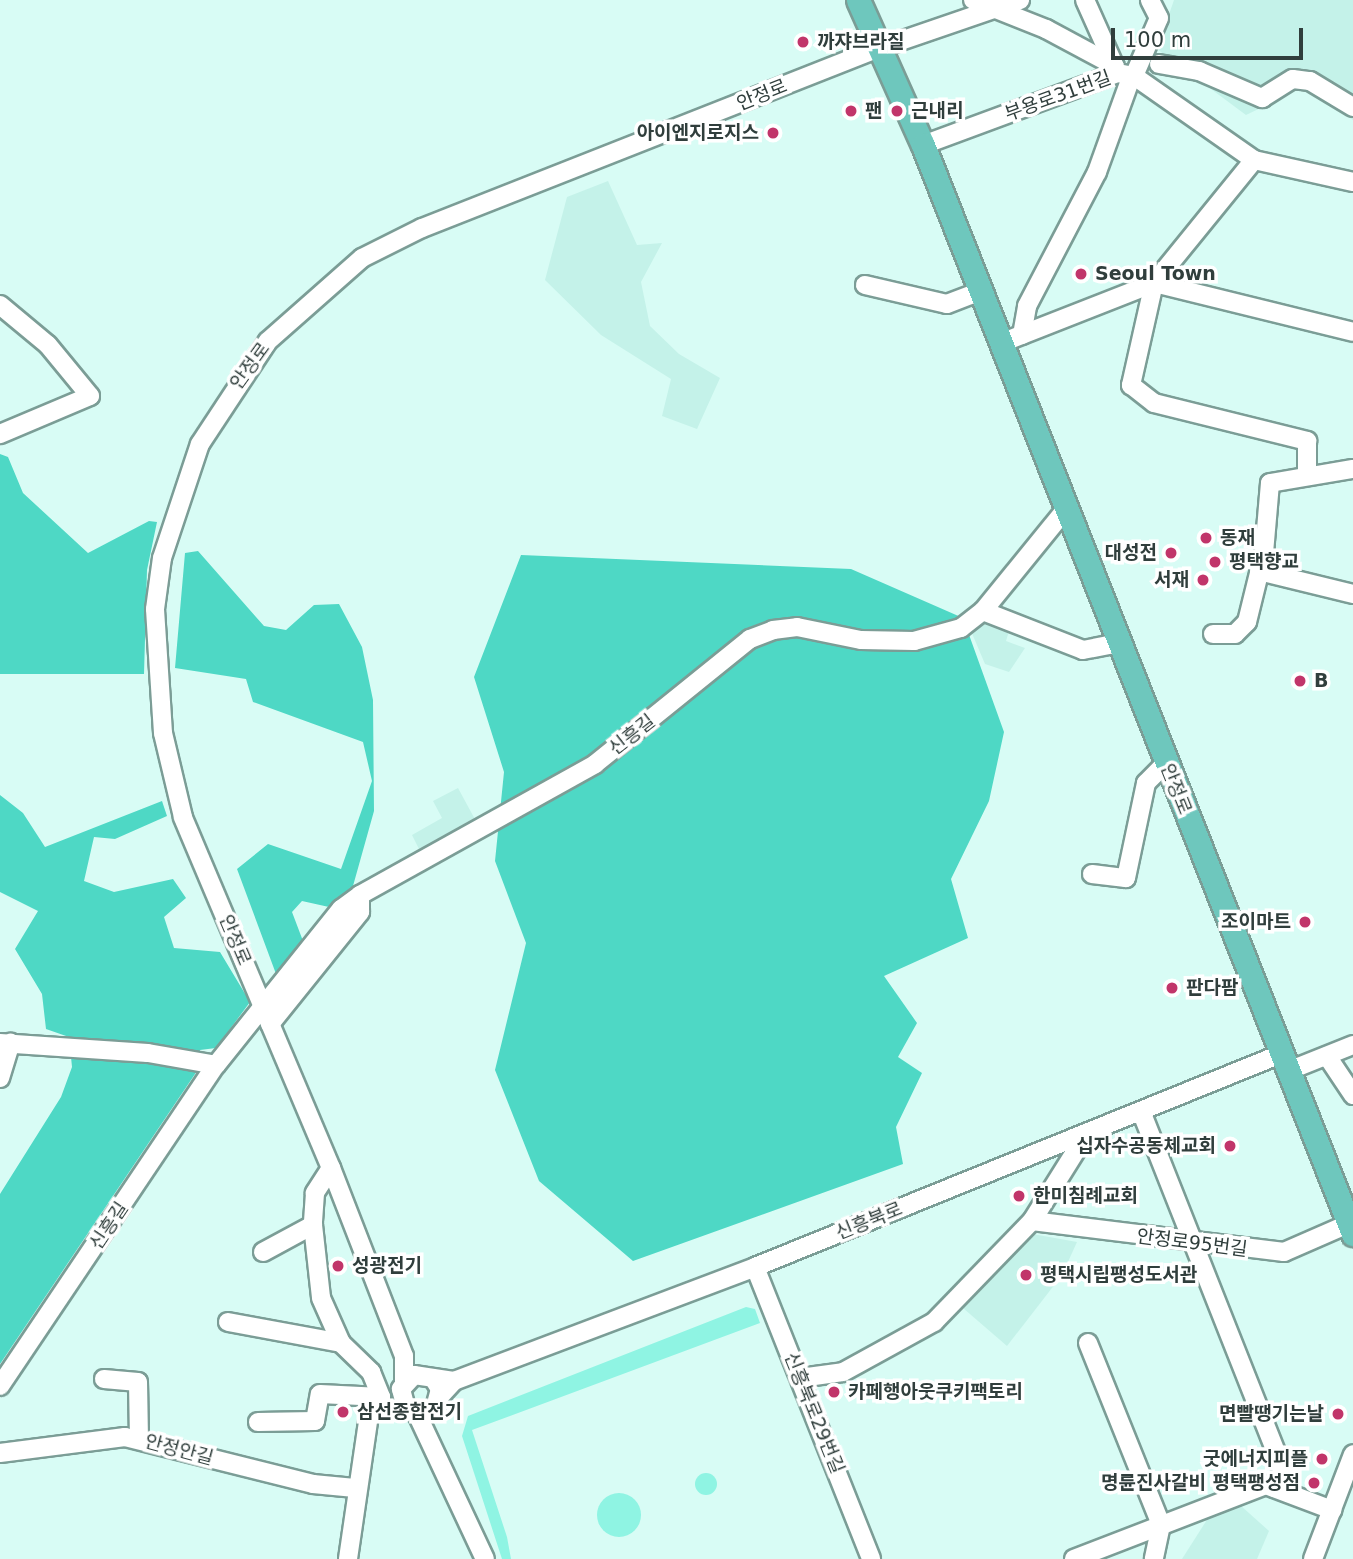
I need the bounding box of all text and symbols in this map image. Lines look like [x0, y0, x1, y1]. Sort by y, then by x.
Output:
scale bar [1115, 14, 1308, 58]
text: 100 m [1124, 28, 1191, 52]
place label: 까쟈브라질 [817, 31, 904, 53]
marker: 까쟈브라질 [795, 34, 811, 50]
street label: 부용로31번길 [1002, 66, 1114, 126]
street label: 안정로 [733, 75, 791, 115]
place label: 팬 [865, 100, 882, 122]
place label: 근내리 [911, 100, 963, 122]
marker: 팬 [843, 103, 859, 119]
marker: 근내리 [889, 103, 905, 119]
place label: 아이엔지로지스 [637, 122, 759, 144]
marker: 아이엔지로지스 [765, 125, 781, 141]
place label: Seoul Town [1095, 263, 1216, 285]
marker: Seoul Town [1073, 266, 1089, 282]
street label: 안정로 [225, 338, 275, 394]
place label: 동재 [1220, 527, 1255, 549]
marker: 동재 [1198, 530, 1214, 546]
place label: 대성전 [1105, 542, 1157, 564]
marker: 대성전 [1163, 545, 1179, 561]
place label: 평택향교 [1229, 551, 1299, 573]
marker: 평택향교 [1207, 554, 1223, 570]
place label: 서재 [1154, 569, 1189, 591]
marker: 서재 [1195, 572, 1211, 588]
place label: B [1314, 670, 1328, 692]
marker: B [1292, 673, 1308, 689]
street label: 신흥길 [604, 710, 660, 760]
street label: 안정로 [1156, 760, 1196, 818]
street label: 안정로 [214, 911, 256, 969]
place label: 조이마트 [1221, 911, 1291, 933]
marker: 조이마트 [1297, 914, 1313, 930]
place label: 판다팜 [1186, 977, 1238, 999]
marker: 판다팜 [1164, 980, 1180, 996]
place label: 십자수공동체교회 [1076, 1135, 1216, 1157]
marker: 십자수공동체교회 [1222, 1138, 1238, 1154]
place label: 한미침례교회 [1033, 1185, 1138, 1207]
marker: 한미침례교회 [1011, 1188, 1027, 1204]
street label: 신흥북로 [832, 1197, 906, 1245]
street label: 신흥길 [85, 1198, 133, 1254]
street label: 안정로95번길 [1135, 1225, 1249, 1261]
place label: 성광전기 [352, 1255, 422, 1277]
marker: 성광전기 [330, 1258, 346, 1274]
place label: 평택시립팽성도서관 [1040, 1264, 1197, 1286]
marker: 평택시립팽성도서관 [1018, 1267, 1034, 1283]
street label: 신흥북로29번길 [779, 1349, 849, 1477]
place label: 카페행아웃쿠키팩토리 [848, 1381, 1023, 1403]
marker: 카페행아웃쿠키팩토리 [826, 1384, 842, 1400]
place label: 삼선종합전기 [357, 1401, 462, 1423]
place label: 면빨땡기는날 [1219, 1403, 1324, 1425]
marker: 삼선종합전기 [335, 1404, 351, 1420]
marker: 면빨땡기는날 [1330, 1406, 1346, 1422]
street label: 안정안길 [142, 1430, 216, 1470]
place label: 굿에너지피플 [1203, 1448, 1308, 1470]
marker: 굿에너지피플 [1314, 1451, 1330, 1467]
place label: 명륜진사갈비 평택팽성점 [1101, 1472, 1300, 1494]
marker: 명륜진사갈비 평택팽성점 [1306, 1475, 1322, 1491]

